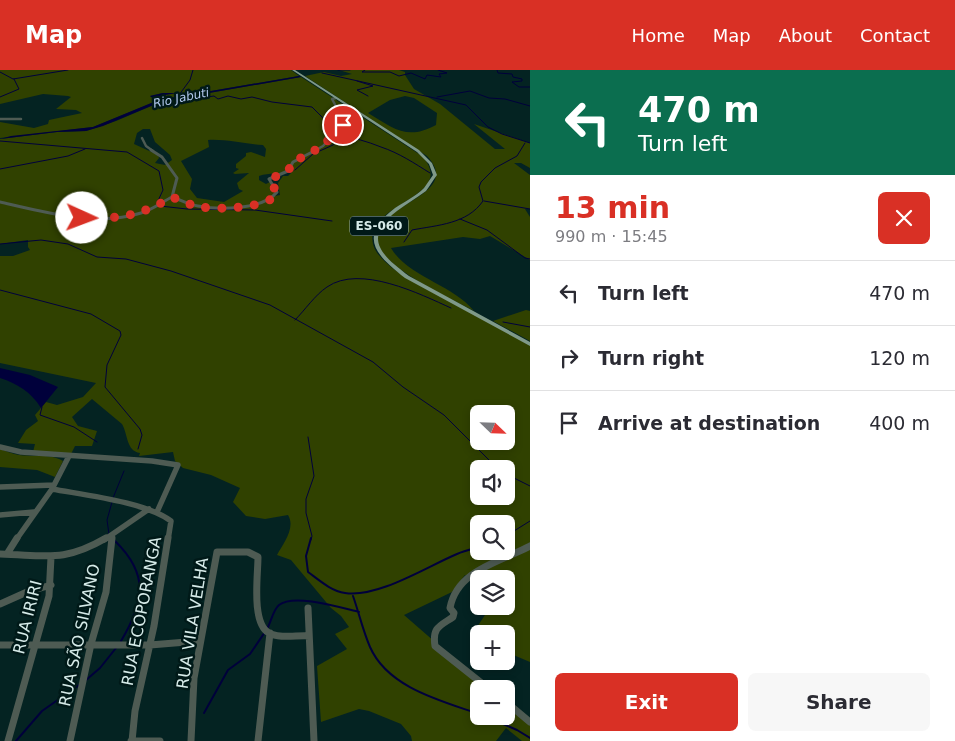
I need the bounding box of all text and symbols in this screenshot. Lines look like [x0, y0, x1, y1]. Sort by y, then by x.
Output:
text: Map [25, 21, 82, 49]
text: Home [632, 25, 685, 46]
text: Map [713, 25, 751, 46]
text: About [779, 25, 832, 46]
text: Contact [860, 25, 930, 46]
water label: Rio Jabuti [152, 85, 211, 111]
icon: left [555, 90, 620, 155]
text: 470 m [638, 90, 760, 130]
pin [322, 104, 364, 146]
icon: arrive [329, 111, 357, 139]
text: Turn left [638, 131, 727, 156]
text: 13 min [555, 190, 670, 225]
position arrow [55, 191, 107, 243]
button: close [878, 192, 930, 244]
road number: ES-060 [350, 216, 408, 236]
text: 990 m · 15:45 [555, 227, 668, 246]
icon: left [555, 279, 583, 307]
text: Turn left [598, 282, 689, 304]
text: 470 m [869, 282, 930, 304]
icon: right [555, 344, 583, 372]
text: Turn right [598, 347, 704, 369]
text: 120 m [869, 347, 930, 369]
north arrow [470, 405, 515, 450]
map controls [470, 405, 515, 725]
icon: arrive [555, 409, 583, 437]
text: Arrive at destination [598, 412, 820, 434]
text: 400 m [869, 412, 930, 434]
button: sound [470, 460, 515, 505]
button: search [470, 515, 515, 560]
street label: RUA ECOPORANGA [118, 535, 165, 687]
street label: RUA VILA VELHA [173, 556, 212, 690]
street label: RUA SÃO SILVANO [55, 562, 104, 708]
button: layers [470, 570, 515, 615]
street label: RUA IRIRI [9, 578, 46, 656]
button: + [470, 625, 515, 670]
button: Exit [555, 673, 738, 731]
button: Share [748, 673, 930, 731]
button: − [470, 680, 515, 725]

